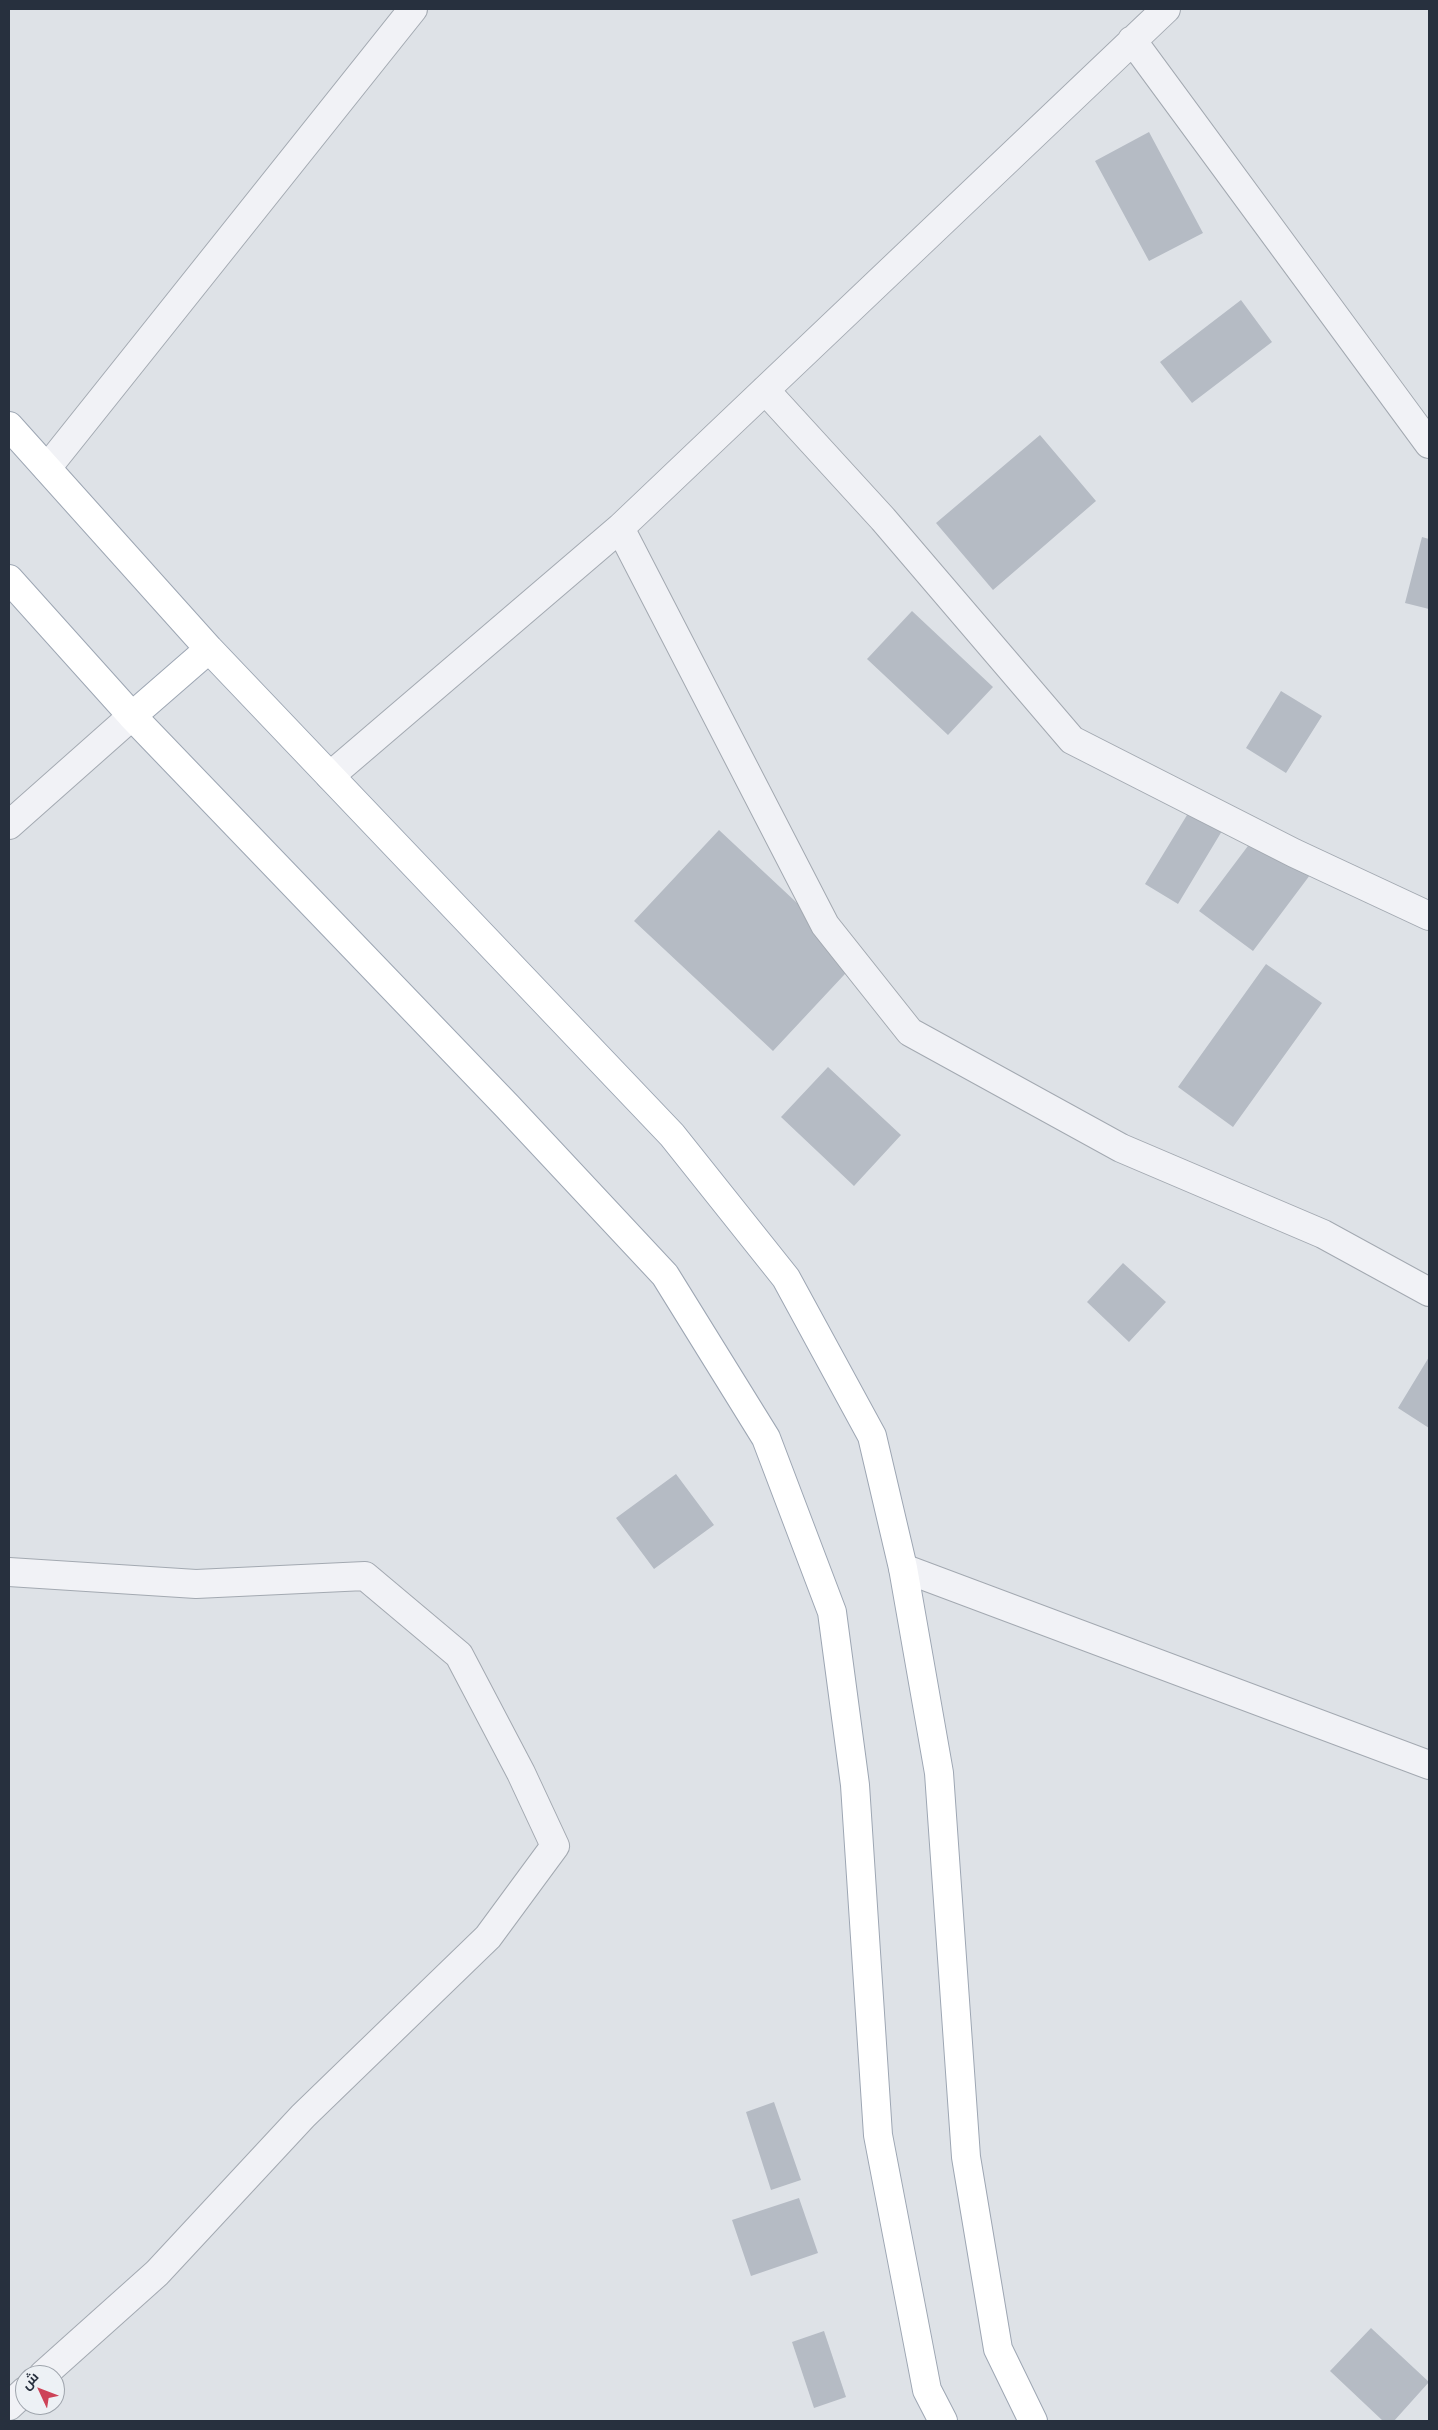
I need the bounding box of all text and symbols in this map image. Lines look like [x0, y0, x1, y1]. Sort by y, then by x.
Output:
north arrow [15, 2365, 65, 2415]
text: ش [17, 2368, 42, 2392]

